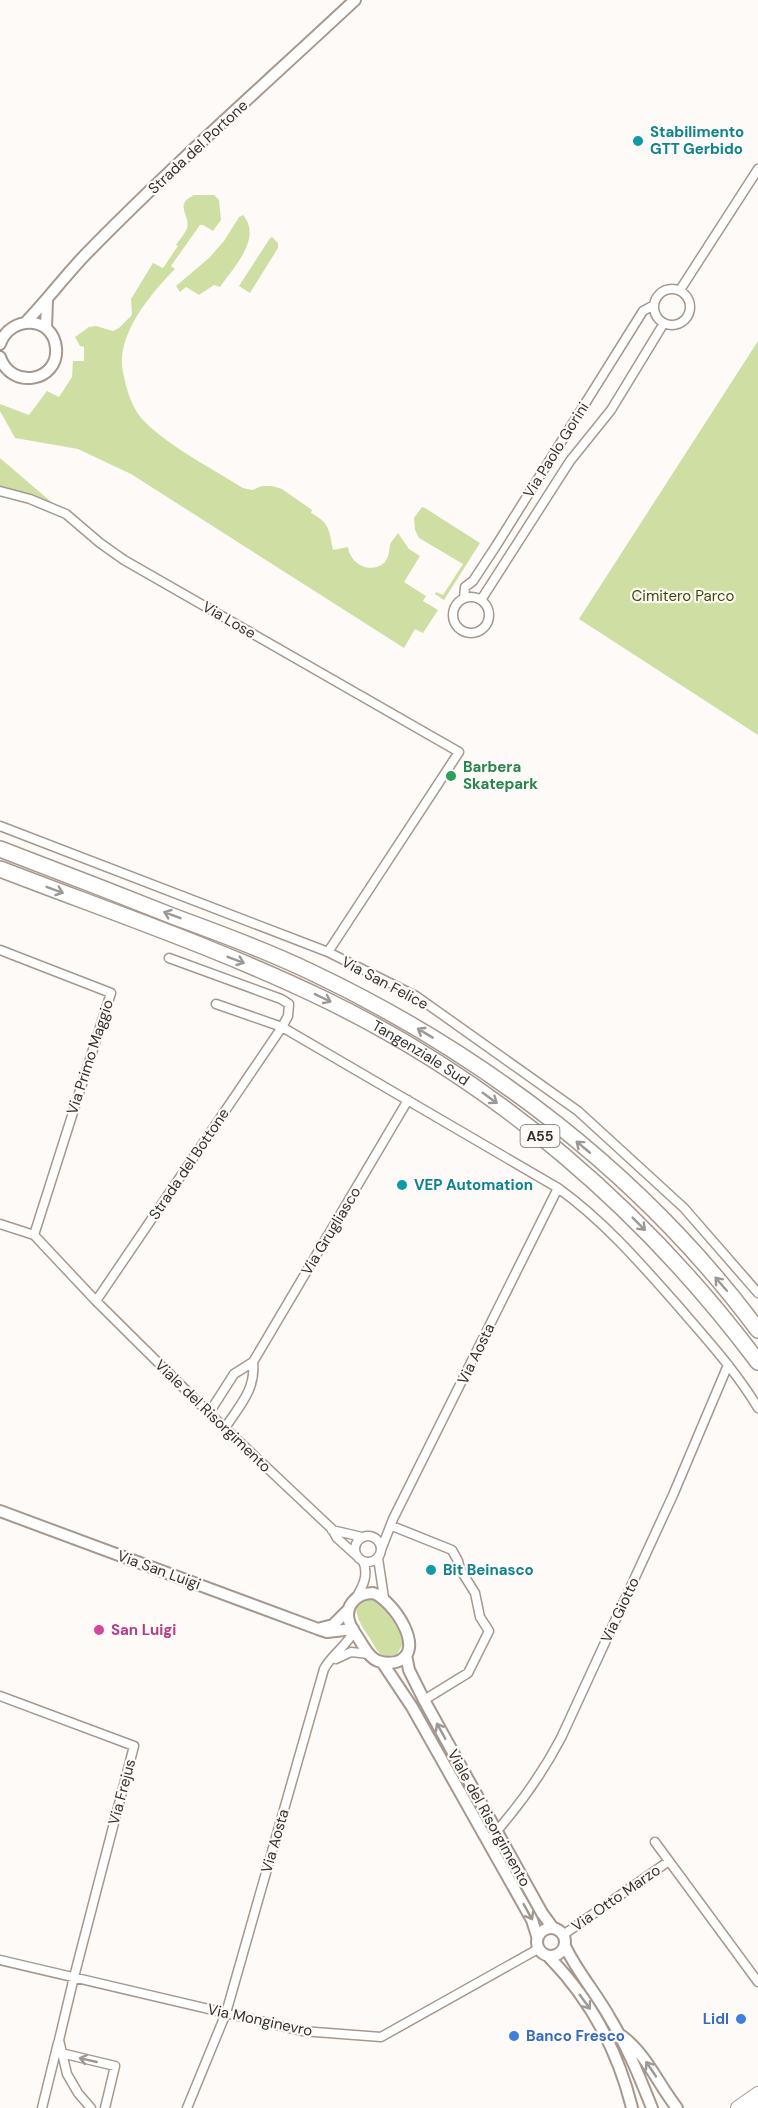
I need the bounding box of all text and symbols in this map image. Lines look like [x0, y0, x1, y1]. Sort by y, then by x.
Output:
street label: Strada del Portone [144, 96, 252, 198]
place label: Stabilimento GTT Gerbido [650, 122, 744, 159]
marker: Stabilimento GTT Gerbido [631, 134, 645, 148]
street label: Via Paolo Gorini [519, 398, 593, 502]
park label: Cimitero Parco [632, 586, 735, 606]
street label: Via Lose [199, 597, 259, 643]
place label: Barbera Skatepark [463, 757, 538, 794]
marker: Barbera Skatepark [444, 769, 458, 783]
one-way arrow [45, 885, 63, 896]
one-way arrow [164, 909, 182, 920]
street label: Via San Felice [338, 952, 432, 1014]
one-way arrow [227, 955, 245, 966]
one-way arrow [313, 993, 331, 1005]
street label: Via Primo Maggio [62, 997, 118, 1117]
street label: Tangenziale Sud [368, 1016, 473, 1090]
one-way arrow [417, 1026, 434, 1039]
one-way arrow [481, 1092, 498, 1104]
street label: Strada del Bottone [144, 1104, 234, 1224]
road number: A55 [520, 1125, 560, 1147]
one-way arrow [576, 1140, 592, 1153]
place label: VEP Automation [414, 1175, 533, 1195]
marker: VEP Automation [395, 1178, 409, 1192]
street label: Via Grugliasco [297, 1183, 365, 1279]
one-way arrow [631, 1216, 646, 1231]
one-way arrow [714, 1277, 728, 1292]
street label: Via Aosta [453, 1320, 499, 1388]
street label: Viale del Risorgimento [151, 1355, 275, 1477]
street label: Via San Luigi [115, 1546, 203, 1594]
place label: Bit Beinasco [443, 1560, 534, 1580]
marker: Bit Beinasco [424, 1563, 438, 1577]
street label: Via Giotto [596, 1574, 644, 1646]
place label: San Luigi [111, 1620, 176, 1640]
marker: San Luigi [92, 1623, 106, 1637]
one-way arrow [435, 1723, 446, 1741]
street label: Viale del Risorgimento [443, 1746, 535, 1890]
street label: Via Frejus [104, 1757, 140, 1827]
street label: Via Aosta [256, 1807, 294, 1875]
street label: Via Otto Marzo [568, 1860, 664, 1936]
one-way arrow [522, 1903, 534, 1920]
one-way arrow [578, 1994, 591, 2010]
street label: Via Monginevro [206, 1999, 314, 2041]
place label: Lidl [703, 2009, 729, 2029]
marker: Lidl [734, 2012, 748, 2026]
place label: Banco Fresco [526, 2026, 625, 2046]
marker: Banco Fresco [507, 2029, 521, 2043]
one-way arrow [79, 2053, 98, 2065]
one-way arrow [645, 2061, 657, 2077]

